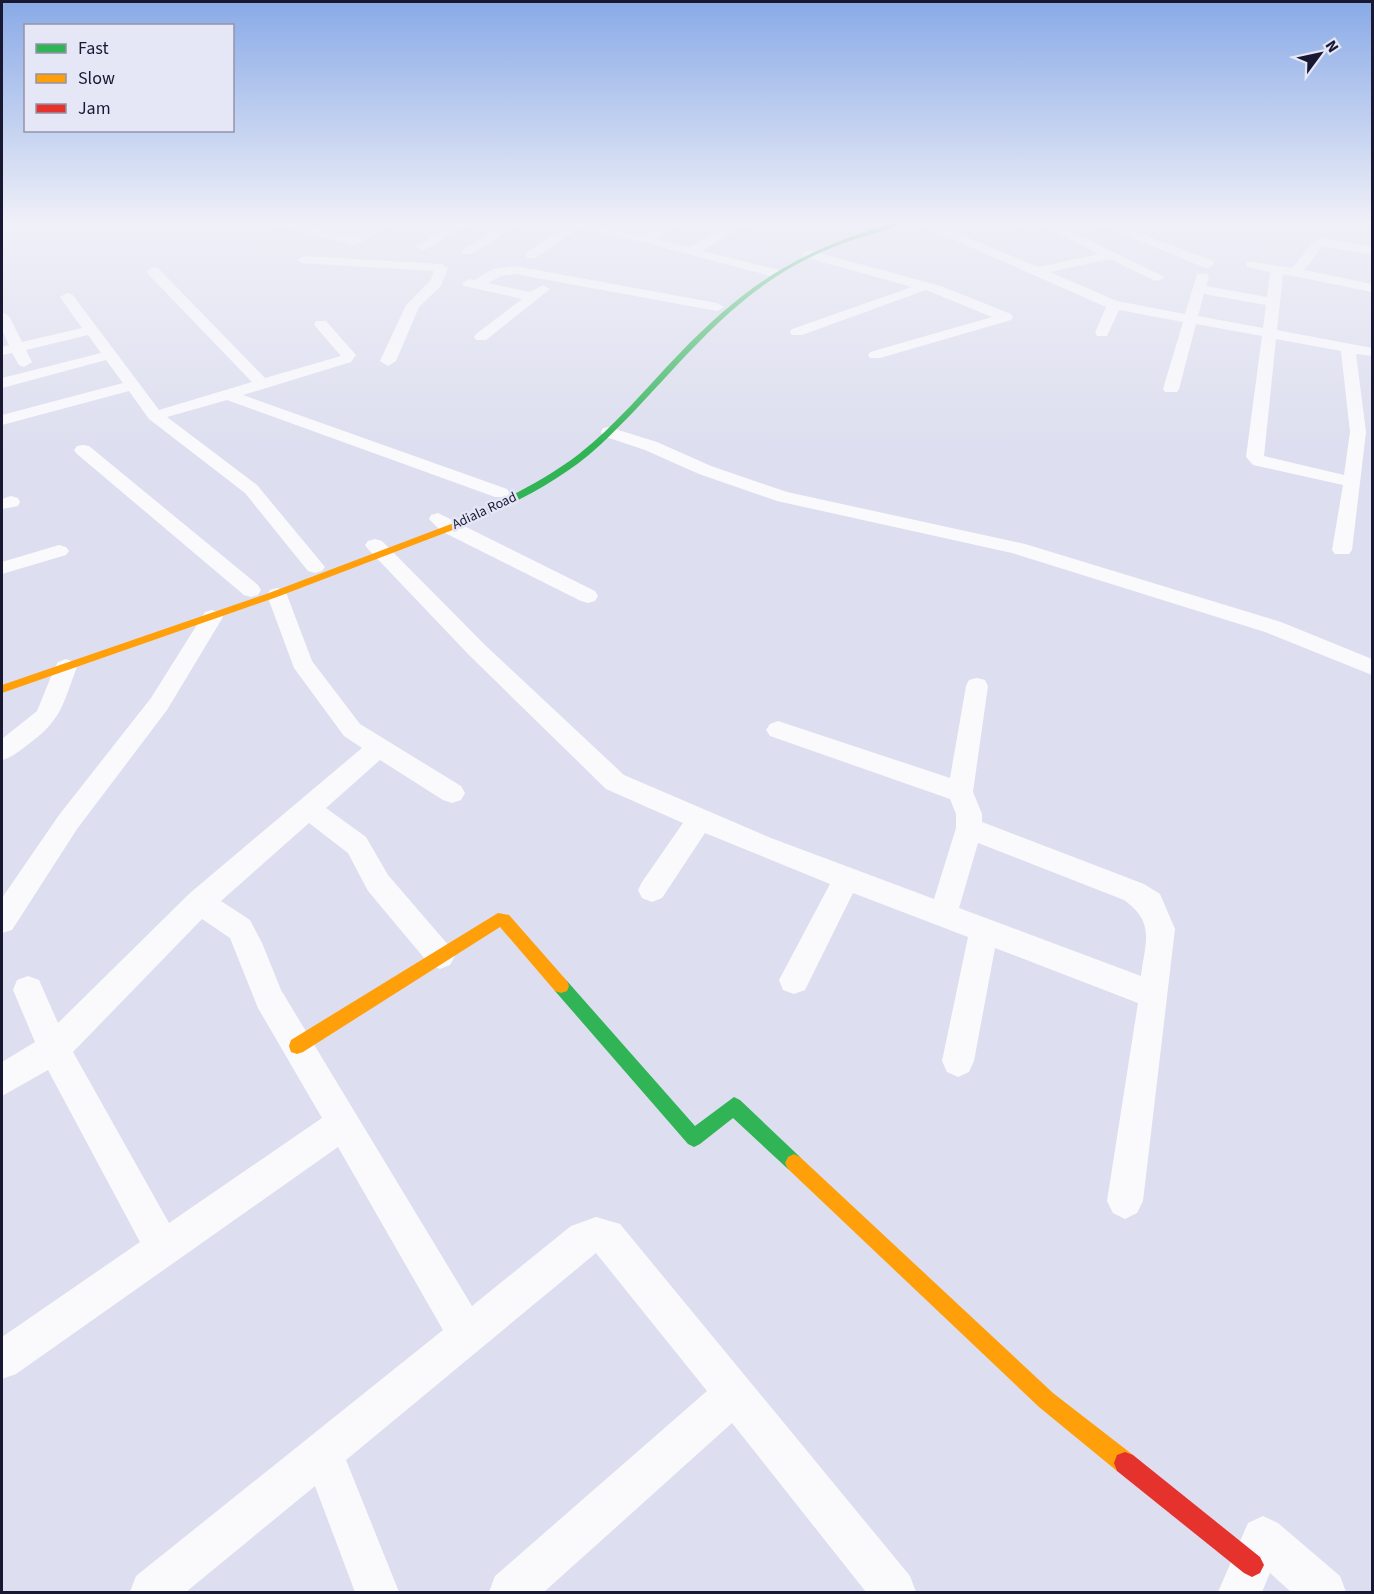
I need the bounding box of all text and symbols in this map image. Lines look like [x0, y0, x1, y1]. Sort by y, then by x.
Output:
legend [24, 24, 234, 132]
north arrow [1290, 24, 1350, 84]
text: Fast [78, 36, 109, 61]
text: N [1320, 36, 1344, 57]
text: Slow [78, 66, 115, 91]
text: Jam [78, 96, 111, 121]
street label: Adiala Road [449, 487, 520, 535]

